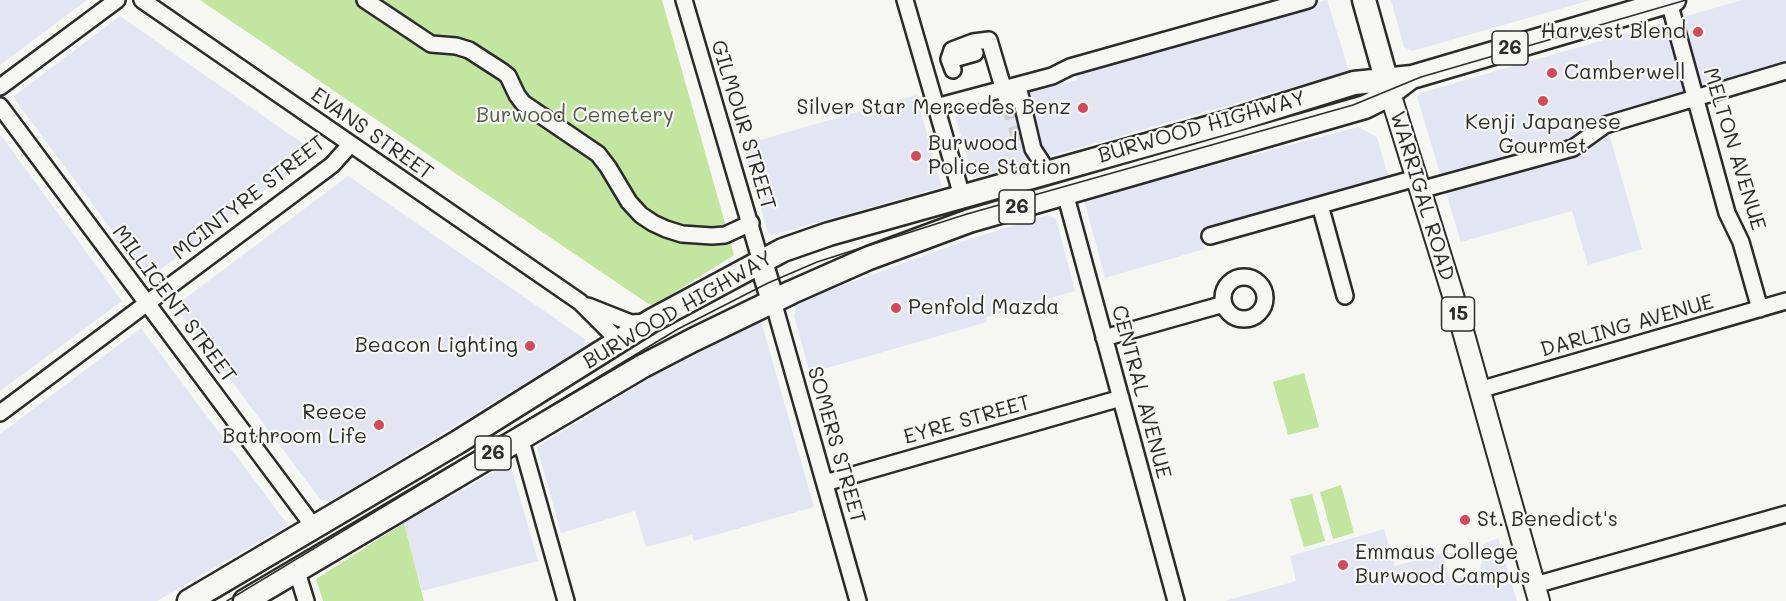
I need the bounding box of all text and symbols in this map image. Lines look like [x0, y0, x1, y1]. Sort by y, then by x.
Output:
place label: Harvest Blend [1541, 19, 1686, 45]
marker: Harvest Blend [1691, 25, 1705, 39]
road number: 26 [1492, 31, 1528, 65]
street label: GILMOUR STREET [705, 37, 781, 213]
place label: Camberwell [1564, 60, 1686, 86]
street label: MELTON AVENUE [1697, 65, 1771, 233]
marker: Camberwell [1545, 66, 1559, 80]
street label: EVANS STREET [306, 82, 438, 186]
street label: BURWOOD HIGHWAY [1095, 85, 1309, 169]
marker: Kenji Japanese Gourmet [1536, 94, 1550, 108]
place label: Silver Star Mercedes Benz [796, 95, 1071, 121]
marker: Silver Star Mercedes Benz [1076, 101, 1090, 115]
park label: Burwood Cemetery [476, 103, 674, 129]
street label: WARRIGAL ROAD [1384, 108, 1460, 284]
place label: Kenji Japanese Gourmet [1465, 110, 1621, 160]
street label: MCINTYRE STREET [168, 131, 330, 265]
place label: Burwood Police Station [928, 131, 1071, 181]
marker: Burwood Police Station [909, 149, 923, 163]
road number: 26 [999, 190, 1035, 224]
street label: MILLICENT STREET [106, 220, 242, 388]
street label: BURWOOD HIGHWAY [579, 245, 777, 375]
street label: DARLING AVENUE [1538, 289, 1716, 363]
place label: Penfold Mazda [908, 295, 1059, 321]
road number: 15 [1442, 297, 1474, 331]
marker: Penfold Mazda [889, 301, 903, 315]
street label: CENTRAL AVENUE [1106, 303, 1176, 481]
place label: Beacon Lighting [355, 333, 518, 359]
marker: Beacon Lighting [523, 339, 537, 353]
street label: SOMERS STREET [802, 364, 870, 526]
street label: EYRE STREET [901, 390, 1033, 450]
place label: Reece Bathroom Life [222, 400, 367, 450]
marker: Reece Bathroom Life [372, 418, 386, 432]
road number: 26 [475, 436, 511, 470]
place label: St. Benedict's [1477, 507, 1618, 533]
marker: St. Benedict's [1458, 513, 1472, 527]
place label: Emmaus College Burwood Campus [1355, 540, 1531, 590]
marker: Emmaus College Burwood Campus [1336, 558, 1350, 572]

